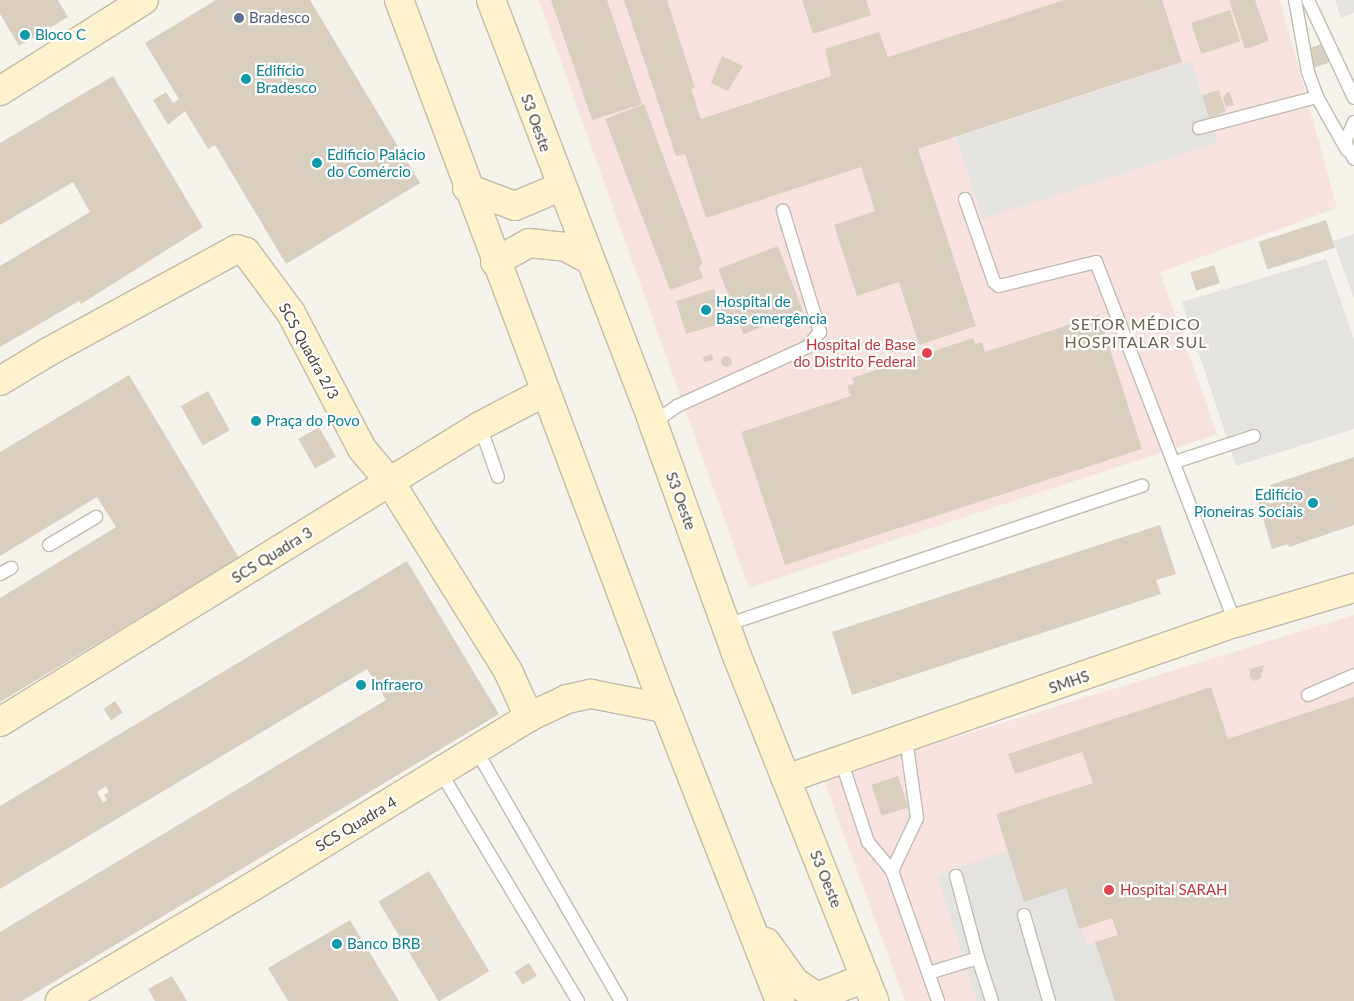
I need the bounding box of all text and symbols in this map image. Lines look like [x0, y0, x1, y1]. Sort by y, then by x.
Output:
place label: Bradesco [249, 9, 310, 27]
marker: Bradesco [233, 12, 245, 24]
place label: Bloco C [35, 26, 86, 44]
marker: Bloco C [19, 29, 31, 41]
place label: Edifício Bradesco [256, 61, 317, 96]
marker: Edifício Bradesco [240, 73, 252, 85]
street label: S3 Oeste [517, 92, 555, 154]
place label: Edificio Palácio do Comércio [327, 145, 426, 180]
marker: Edificio Palácio do Comércio [311, 157, 323, 169]
place label: Hospital de Base emergência [716, 292, 827, 327]
street label: SCS Quadra 2/3 [275, 300, 343, 402]
marker: Hospital de Base emergência [700, 304, 712, 316]
district label: SETOR MÉDICO HOSPITALAR SUL [1063, 314, 1209, 352]
place label: Hospital de Base do Distrito Federal [793, 335, 916, 370]
marker: Hospital de Base do Distrito Federal [920, 346, 934, 360]
place label: Praça do Povo [266, 412, 360, 430]
marker: Praça do Povo [250, 415, 262, 427]
street label: S3 Oeste [662, 470, 700, 532]
place label: Edifício Pioneiras Sociais [1194, 485, 1303, 520]
marker: Edifício Pioneiras Sociais [1307, 497, 1319, 509]
street label: SCS Quadra 3 [228, 523, 316, 587]
street label: SMHS [1046, 667, 1092, 697]
place label: Infraero [371, 676, 423, 694]
marker: Infraero [355, 679, 367, 691]
street label: SCS Quadra 4 [312, 793, 400, 855]
street label: S3 Oeste [806, 848, 846, 910]
place label: Hospital SARAH [1120, 881, 1228, 899]
marker: Hospital SARAH [1102, 883, 1116, 897]
place label: Banco BRB [347, 935, 421, 953]
marker: Banco BRB [331, 938, 343, 950]

